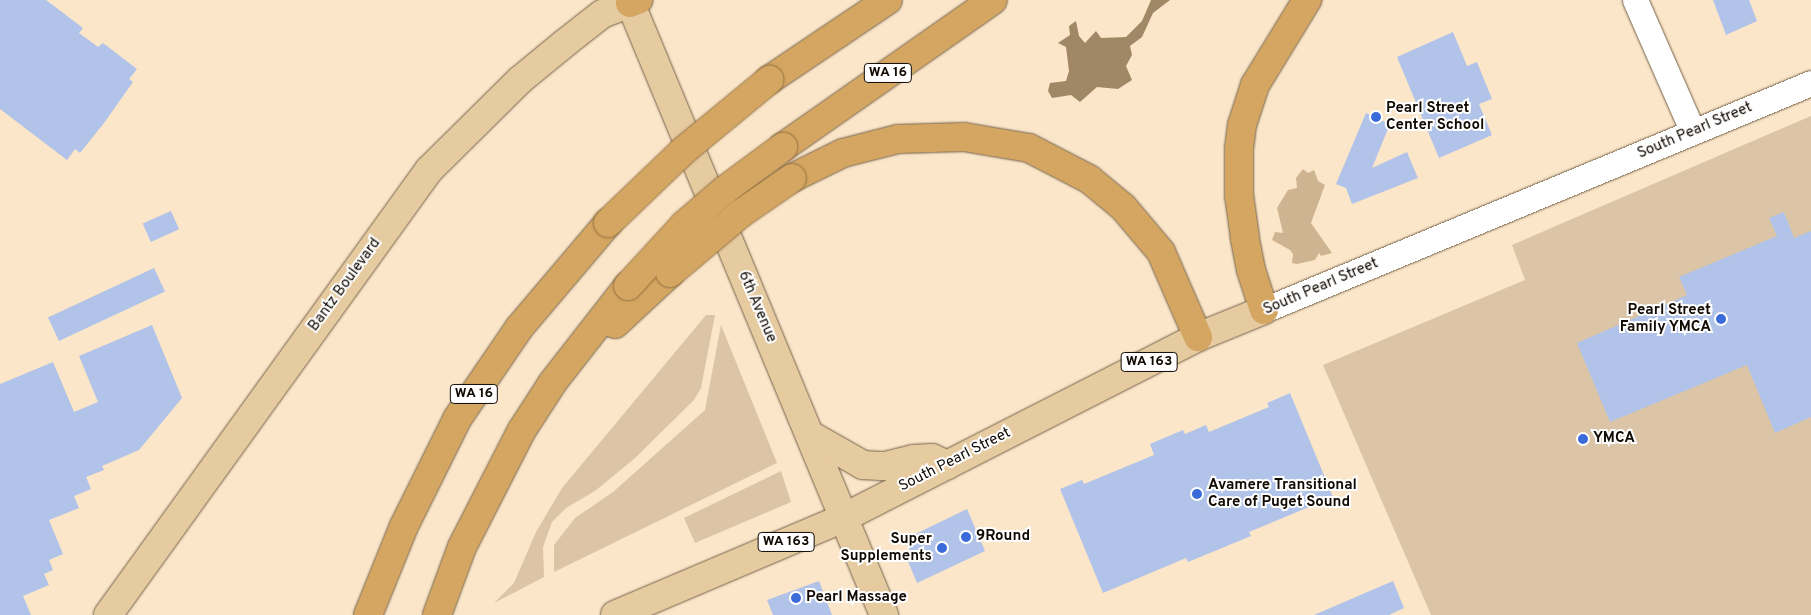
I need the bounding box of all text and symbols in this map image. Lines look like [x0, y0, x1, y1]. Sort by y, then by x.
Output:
road number: WA 16 [863, 62, 913, 84]
place label: Pearl Street Center School [1386, 99, 1484, 134]
street label: South Pearl Street [1635, 99, 1755, 163]
marker: Pearl Street Center School [1370, 111, 1382, 123]
street label: Bantz Boulevard [305, 235, 385, 335]
street label: South Pearl Street [1261, 255, 1381, 319]
street label: 6th Avenue [734, 268, 780, 346]
place label: Pearl Street Family YMCA [1619, 301, 1711, 336]
marker: Pearl Street Family YMCA [1715, 313, 1727, 325]
road number: WA 163 [1120, 351, 1178, 374]
road number: WA 16 [449, 382, 499, 406]
street label: South Pearl Street [896, 424, 1014, 496]
place label: YMCA [1593, 430, 1635, 448]
marker: YMCA [1577, 433, 1589, 445]
place label: Avamere Transitional Care of Puget Sound [1208, 476, 1357, 511]
marker: Avamere Transitional Care of Puget Sound [1190, 487, 1204, 501]
place label: 9Round [976, 528, 1030, 546]
road number: WA 163 [757, 530, 815, 554]
place label: Super Supplements [841, 530, 932, 565]
marker: 9Round [960, 531, 972, 543]
marker: Super Supplements [936, 542, 948, 554]
place label: Pearl Massage [806, 589, 907, 607]
marker: Pearl Massage [790, 592, 802, 604]

